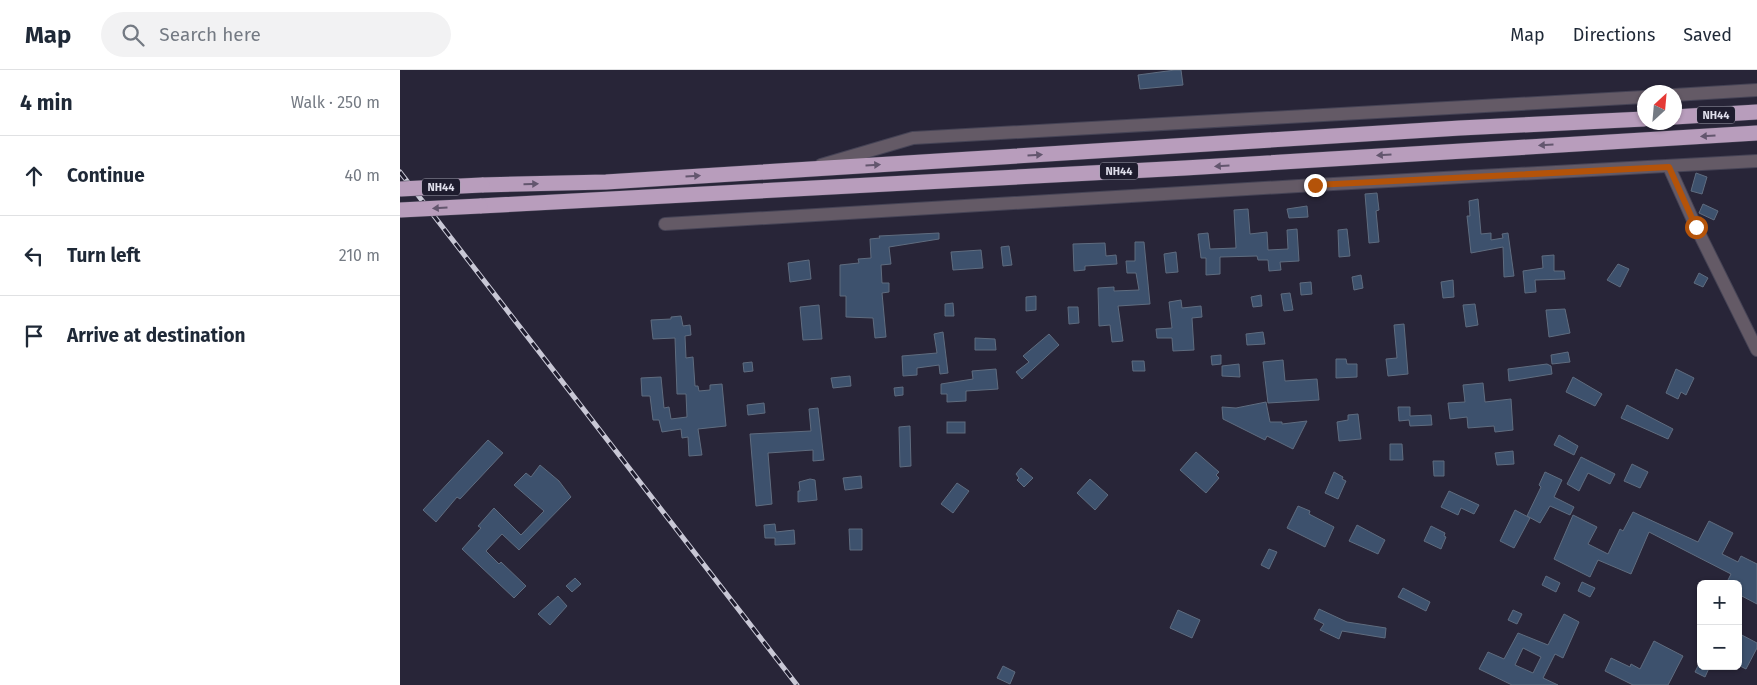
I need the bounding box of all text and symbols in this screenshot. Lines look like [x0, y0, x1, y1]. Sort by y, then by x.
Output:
search box [101, 12, 451, 57]
text: Map [25, 21, 71, 49]
icon: search [119, 21, 147, 49]
text: Search here [159, 23, 261, 46]
text: Map [1510, 24, 1545, 46]
text: Directions [1573, 24, 1655, 46]
text: Saved [1683, 24, 1732, 46]
north arrow [1637, 85, 1682, 130]
text: 4 min [20, 90, 73, 116]
text: Walk · 250 m [291, 93, 380, 112]
road number: NH44 [1697, 106, 1735, 124]
one-way arrow [1700, 132, 1716, 140]
one-way arrow [1538, 141, 1554, 149]
one-way arrow [1027, 151, 1043, 159]
one-way arrow [1376, 152, 1392, 160]
one-way arrow [865, 161, 881, 169]
icon: ahead [20, 162, 48, 190]
road number: NH44 [1100, 162, 1138, 180]
one-way arrow [1213, 162, 1229, 170]
text: Continue [67, 164, 145, 187]
text: 40 m [345, 166, 380, 185]
one-way arrow [686, 172, 702, 180]
route end [1304, 174, 1327, 197]
road number: NH44 [422, 178, 460, 195]
one-way arrow [523, 180, 539, 188]
one-way arrow [432, 205, 448, 213]
route start [1685, 216, 1708, 239]
icon: left [20, 242, 48, 270]
text: Turn left [67, 244, 141, 267]
text: 210 m [339, 246, 380, 265]
icon: arrive [20, 322, 48, 350]
text: Arrive at destination [67, 324, 246, 347]
map controls [1697, 580, 1742, 670]
button: + [1697, 580, 1742, 625]
button: − [1697, 625, 1742, 670]

